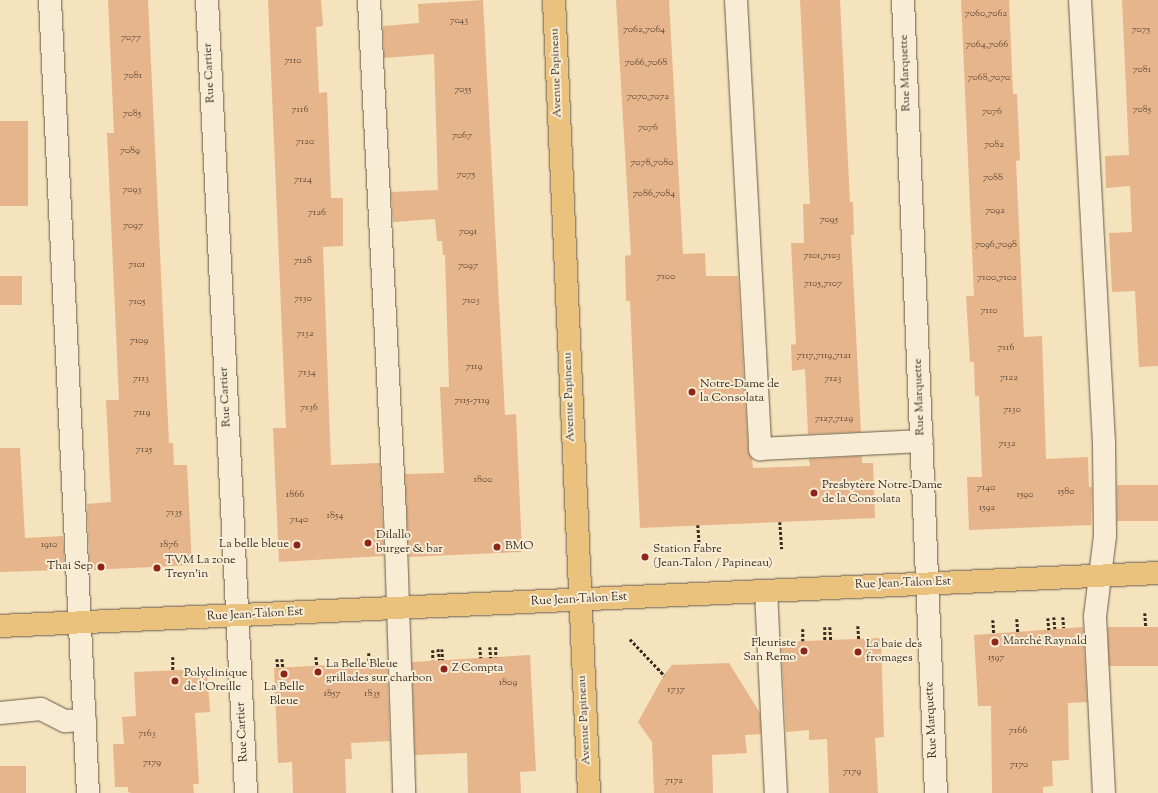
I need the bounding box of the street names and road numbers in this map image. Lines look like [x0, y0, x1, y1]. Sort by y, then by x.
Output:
street label: Avenue Papineau [548, 28, 566, 118]
street label: Rue Marquette [897, 34, 915, 112]
street label: Rue Cartier [201, 43, 219, 103]
street label: Avenue Papineau [561, 352, 579, 442]
street label: Rue Marquette [911, 358, 929, 436]
street label: Rue Cartier [217, 367, 235, 427]
street label: Rue Jean-Talon Est [855, 575, 951, 593]
street label: Rue Jean-Talon Est [531, 590, 627, 610]
street label: Rue Jean-Talon Est [207, 605, 303, 625]
street label: Avenue Papineau [575, 675, 595, 765]
street label: Rue Marquette [923, 681, 941, 759]
street label: Rue Cartier [234, 702, 252, 762]

